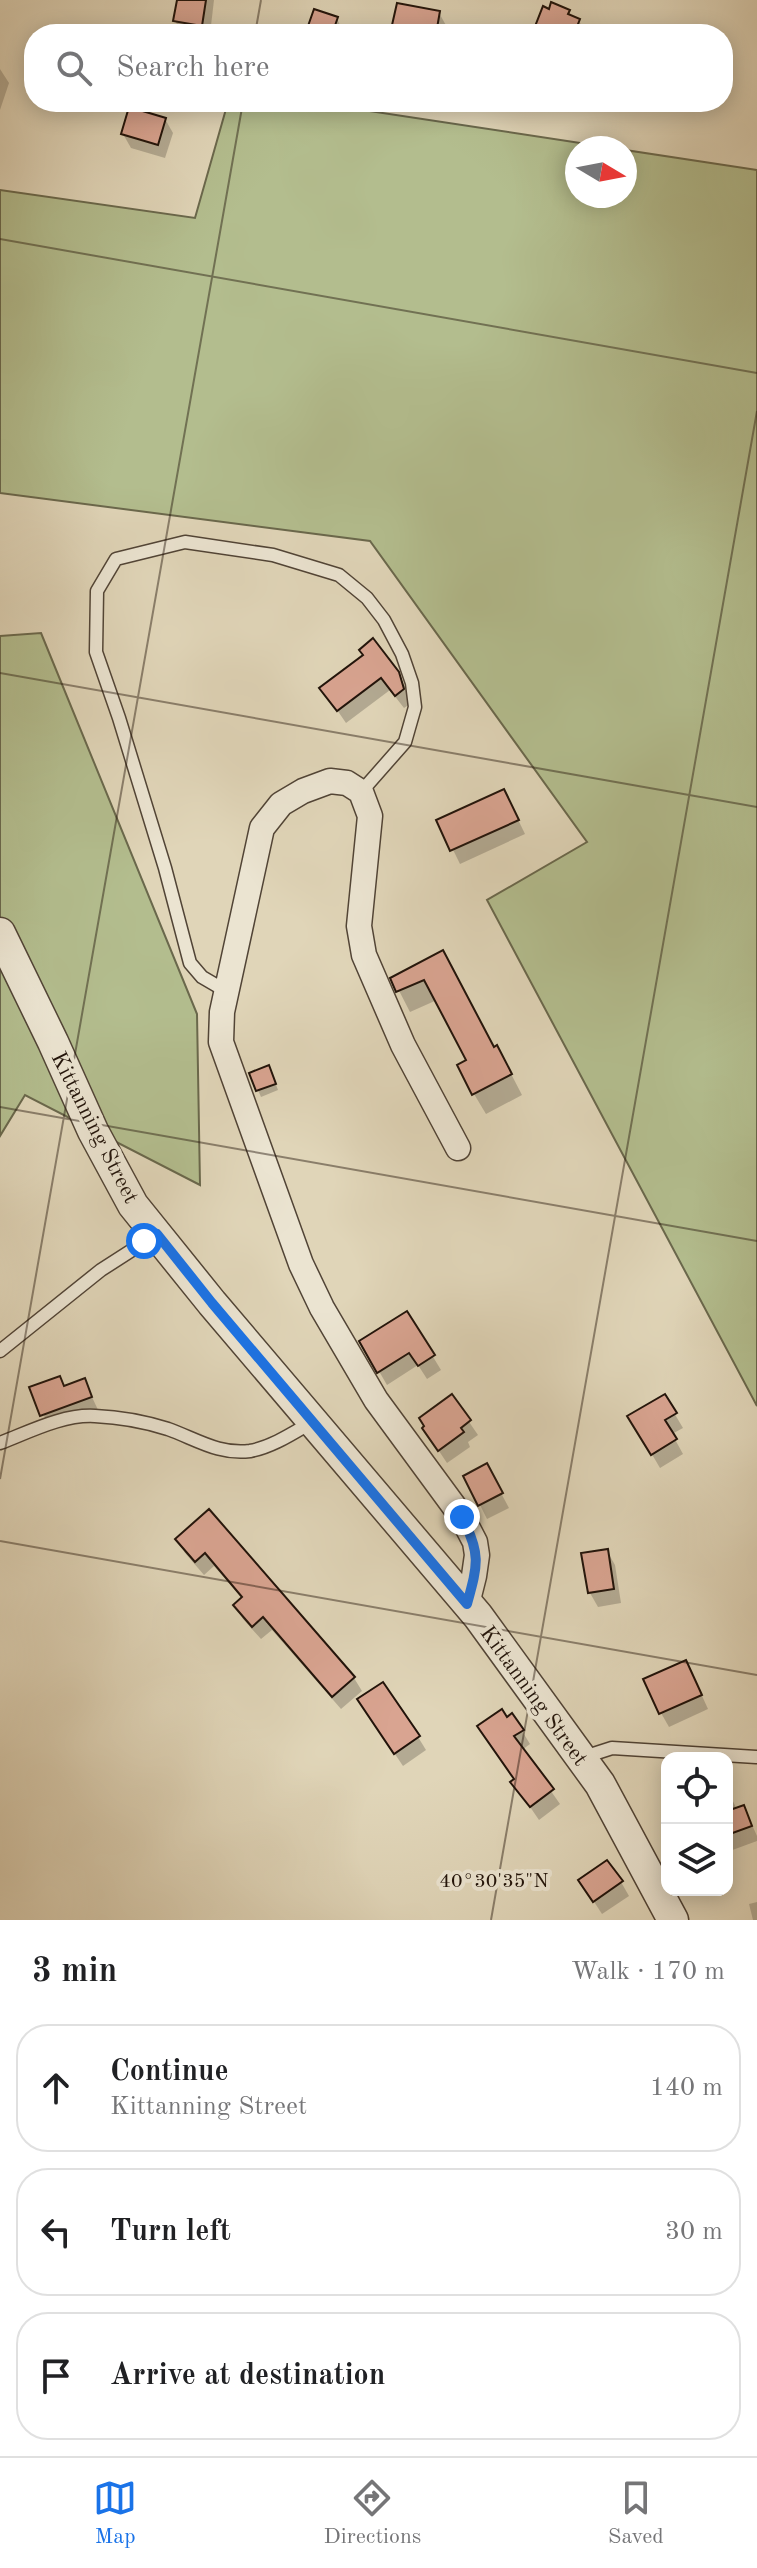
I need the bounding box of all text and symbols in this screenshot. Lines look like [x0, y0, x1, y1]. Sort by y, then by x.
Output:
search box [24, 24, 733, 112]
icon: search [52, 46, 96, 90]
text: Search here [116, 53, 270, 83]
north arrow [565, 136, 637, 208]
street label: Kittanning Street [47, 1049, 142, 1207]
route start [126, 1223, 162, 1259]
route end [444, 1499, 480, 1535]
street label: Kittanning Street [475, 1622, 591, 1770]
map controls [661, 1752, 733, 1896]
button: locate [661, 1752, 733, 1824]
button: layers [661, 1824, 733, 1896]
text: 40°30'35"N [439, 1872, 549, 1892]
text: 3 min [32, 1955, 117, 1989]
text: Walk · 170 m [571, 1959, 725, 1985]
text: Continue [110, 2057, 229, 2087]
icon: ahead [34, 2066, 78, 2110]
text: 140 m [650, 2075, 723, 2101]
text: Kittanning Street [110, 2094, 307, 2120]
icon: left [34, 2210, 78, 2254]
text: Turn left [110, 2217, 231, 2247]
text: 30 m [665, 2219, 723, 2245]
icon: arrive [34, 2354, 78, 2398]
text: Arrive at destination [110, 2361, 385, 2391]
tab: Map [93, 2476, 137, 2551]
tab: Directions [324, 2476, 421, 2551]
tab: Saved [608, 2476, 664, 2551]

